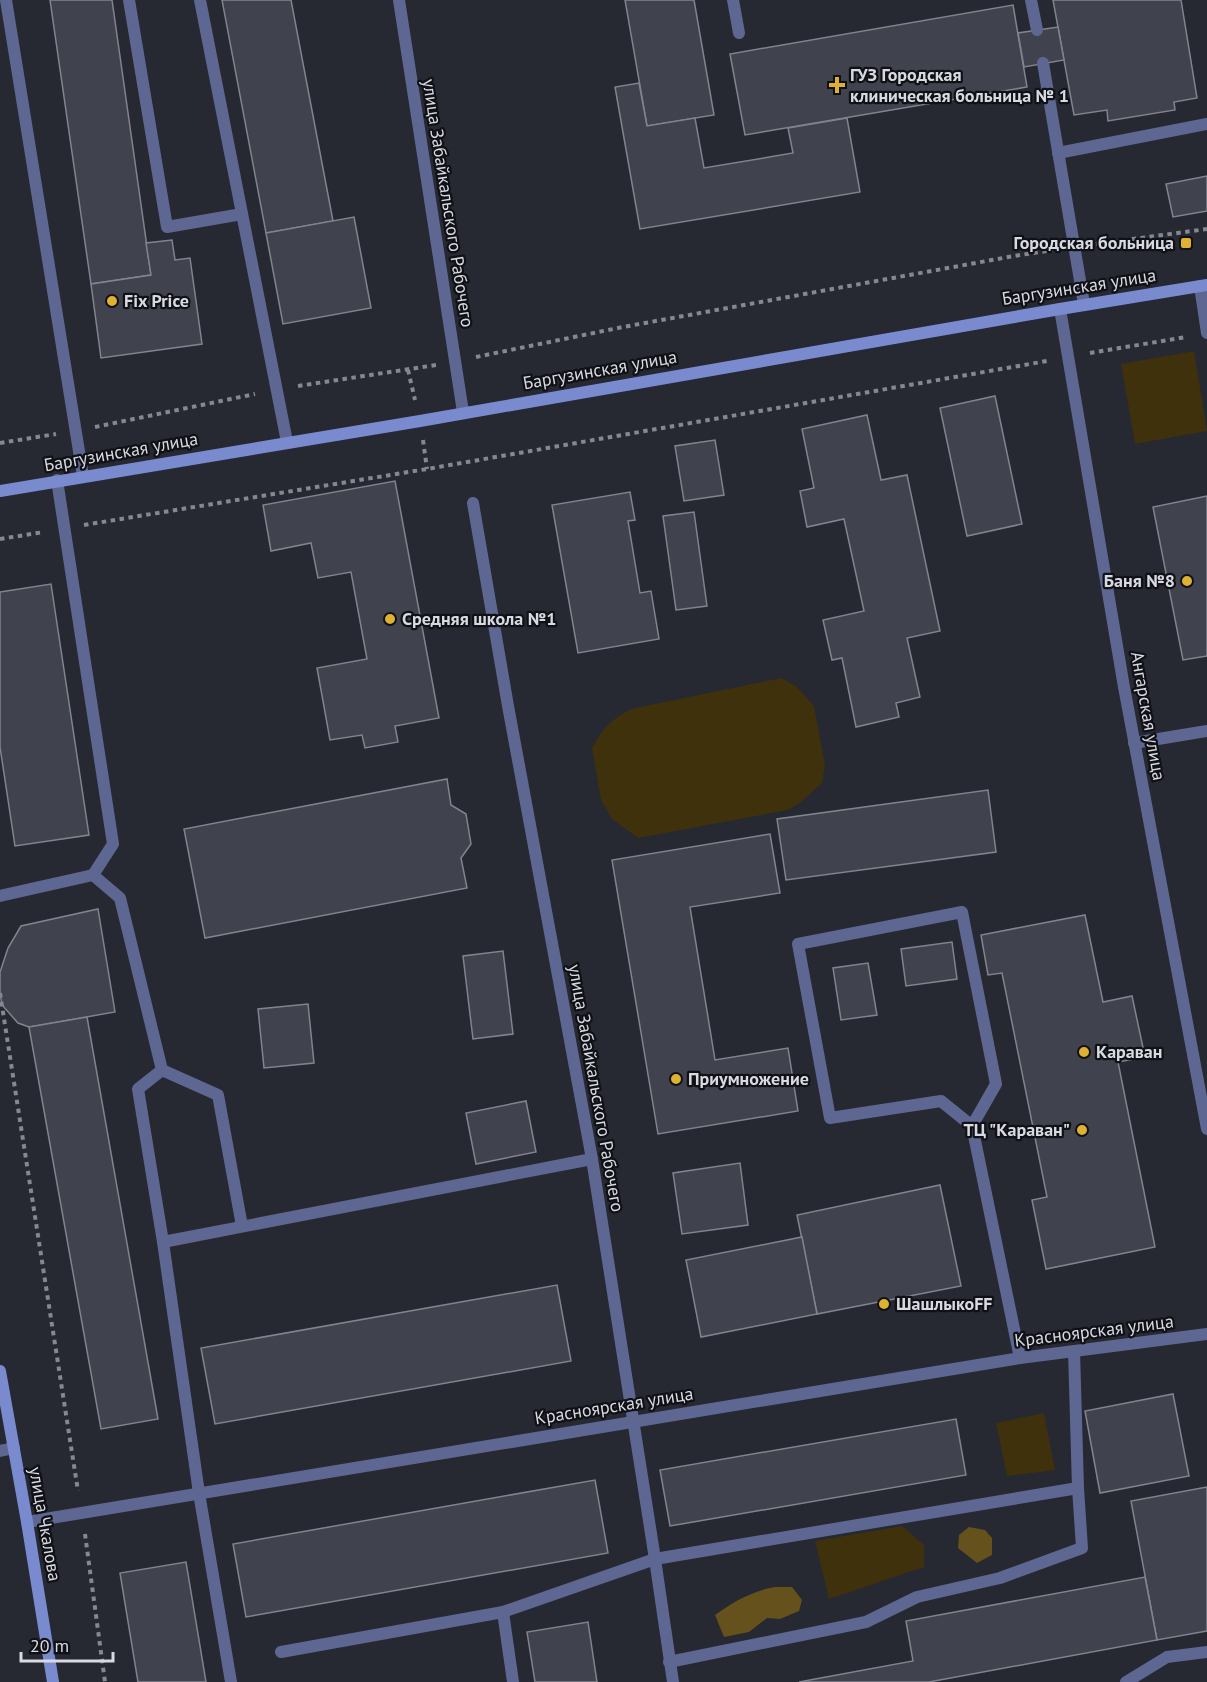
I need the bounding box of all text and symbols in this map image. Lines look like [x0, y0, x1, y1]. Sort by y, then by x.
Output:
place label: ГУЗ Городская клиническая больница № 1 [850, 63, 1069, 107]
marker: ГУЗ Городская клиническая больница № 1 [828, 76, 846, 94]
street label: улица Забайкальского Рабочего [417, 77, 479, 329]
place label: Городская больница [1014, 231, 1174, 254]
marker: Городская больница [1179, 236, 1193, 250]
street label: Баргузинская улица [1000, 263, 1158, 310]
place label: Fix Price [124, 289, 189, 312]
marker: Fix Price [105, 294, 119, 308]
street label: Баргузинская улица [521, 345, 679, 394]
street label: Баргузинская улица [42, 427, 200, 476]
place label: Баня №8 [1104, 569, 1175, 592]
marker: Баня №8 [1180, 574, 1194, 588]
place label: Средняя школа №1 [402, 607, 557, 630]
marker: Средняя школа №1 [383, 612, 397, 626]
street label: Ангарская улица [1126, 650, 1171, 782]
street label: улица Забайкальского Рабочего [563, 962, 630, 1214]
place label: Караван [1096, 1040, 1162, 1063]
marker: Караван [1077, 1045, 1091, 1059]
place label: Приумножение [688, 1067, 809, 1090]
marker: Приумножение [669, 1072, 683, 1086]
place label: ТЦ "Караван" [964, 1118, 1070, 1141]
marker: ТЦ "Караван" [1075, 1123, 1089, 1137]
place label: ШашлыкоFF [896, 1292, 992, 1315]
marker: ШашлыкоFF [877, 1297, 891, 1311]
street label: Красноярская улица [1013, 1309, 1175, 1352]
street label: Красноярская улица [533, 1382, 695, 1429]
street label: улица Чкалова [24, 1465, 67, 1583]
scale bar [21, 1625, 112, 1663]
text: 20 m [30, 1634, 69, 1657]

